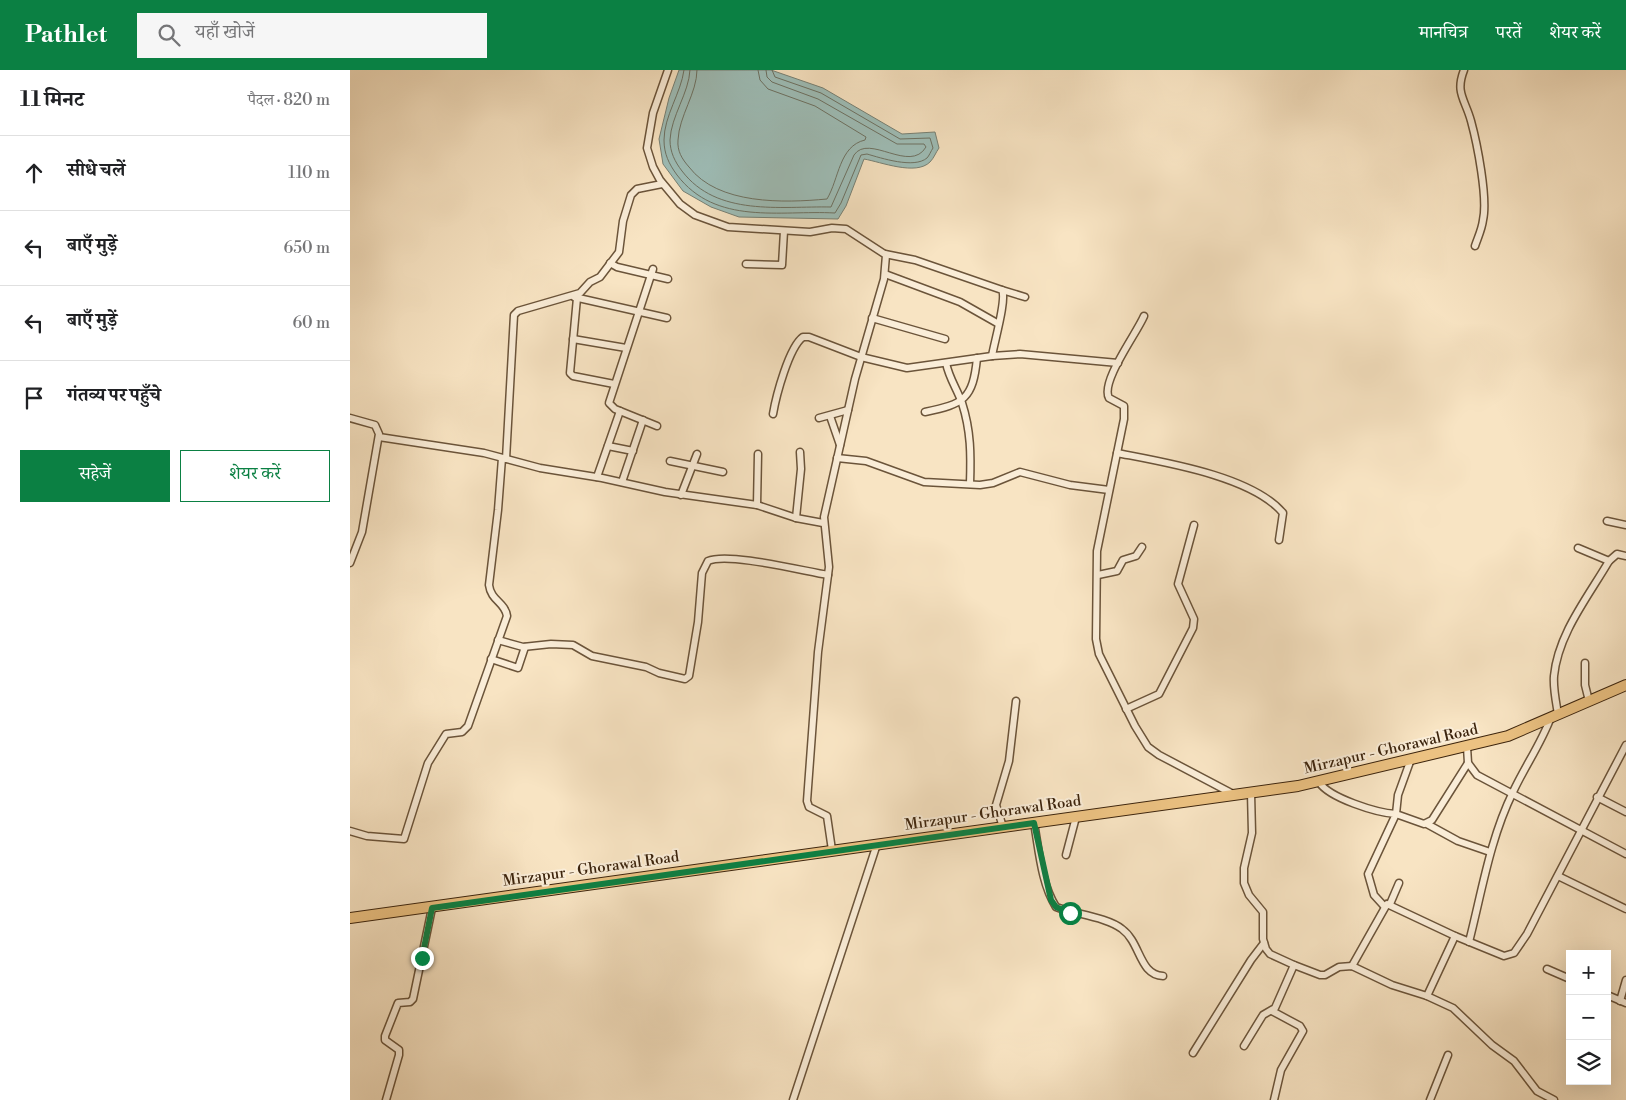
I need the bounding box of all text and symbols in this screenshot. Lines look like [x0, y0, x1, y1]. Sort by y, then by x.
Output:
search box [137, 13, 487, 58]
text: Pathlet [25, 20, 107, 50]
text: यहाँ खोजें [195, 20, 255, 44]
icon: search [155, 21, 183, 49]
text: मानचित्र [1419, 21, 1468, 44]
text: परतें [1496, 21, 1522, 44]
text: शेयर करें [1550, 21, 1601, 44]
text: 11 मिनट [20, 87, 84, 113]
text: पैदल · 820 m [248, 90, 330, 110]
text: सीधे चलें [67, 158, 125, 182]
icon: ahead [20, 159, 48, 187]
text: 110 m [288, 163, 330, 183]
text: बाएँ मुड़ें [67, 233, 117, 257]
icon: left [20, 234, 48, 262]
text: 650 m [284, 238, 330, 258]
text: बाएँ मुड़ें [67, 308, 117, 332]
icon: left [20, 309, 48, 337]
text: 60 m [292, 313, 330, 333]
text: गंतव्य पर पहुँचे [67, 383, 161, 407]
icon: arrive [20, 384, 48, 412]
button: सहेजें [20, 450, 170, 502]
button: शेयर करें [180, 450, 330, 502]
street label: Mirzapur - Ghorawal Road [1302, 720, 1480, 778]
street label: Mirzapur - Ghorawal Road [904, 791, 1083, 835]
street label: Mirzapur - Ghorawal Road [502, 847, 681, 891]
route start [1059, 902, 1082, 925]
route end [411, 947, 434, 970]
map controls [1566, 950, 1611, 1085]
button: + [1566, 950, 1611, 995]
button: − [1566, 995, 1611, 1040]
button: layers [1566, 1040, 1611, 1085]

